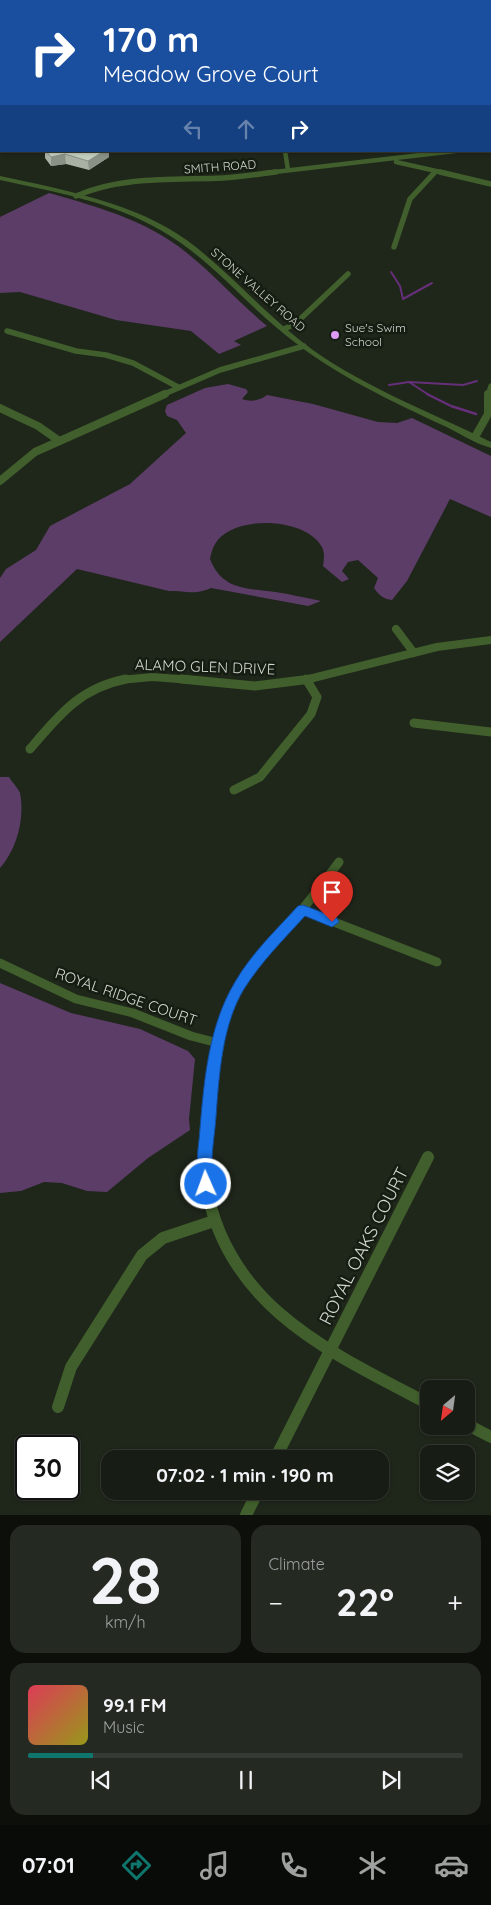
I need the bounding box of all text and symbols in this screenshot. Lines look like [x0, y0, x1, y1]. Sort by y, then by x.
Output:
text: 170 m [103, 17, 199, 61]
icon: right [20, 20, 85, 85]
text: Meadow Grove Court [103, 60, 319, 88]
icon: left [179, 115, 207, 143]
icon: ahead [232, 115, 260, 143]
icon: right [285, 115, 313, 143]
street label: SMITH ROAD [183, 156, 257, 177]
street label: STONE VALLEY ROAD [208, 245, 309, 335]
place label: Sue's Swim School [345, 320, 406, 349]
marker: Sue's Swim School [329, 329, 341, 341]
street label: ALAMO GLEN DRIVE [135, 655, 276, 678]
pin [311, 871, 353, 922]
icon: arrive [318, 878, 346, 906]
street label: ROYAL RIDGE COURT [53, 963, 200, 1030]
position arrow [179, 1157, 231, 1209]
street label: ROYAL OAKS COURT [314, 1163, 413, 1329]
north arrow [420, 1380, 475, 1435]
map controls [420, 1380, 475, 1500]
speed limit sign: 30 [15, 1435, 80, 1500]
button: layers [420, 1445, 475, 1500]
text: 07:02 · 1 min · 190 m [156, 1463, 334, 1487]
text: 28 [89, 1539, 162, 1620]
text: Climate [269, 1554, 325, 1574]
text: 22° [336, 1578, 394, 1626]
text: − [269, 1585, 283, 1620]
text: + [447, 1585, 463, 1620]
text: km/h [105, 1612, 146, 1632]
text: 99.1 FM [103, 1693, 167, 1717]
text: Music [103, 1717, 145, 1737]
icon: previous [87, 1766, 115, 1794]
icon: pause [232, 1766, 260, 1794]
icon: next [377, 1766, 405, 1794]
icon: directions [119, 1848, 154, 1883]
icon: music [197, 1848, 232, 1883]
icon: phone [276, 1848, 311, 1883]
icon: climate [355, 1848, 390, 1883]
icon: car [434, 1848, 469, 1883]
text: 07:01 [22, 1851, 75, 1879]

